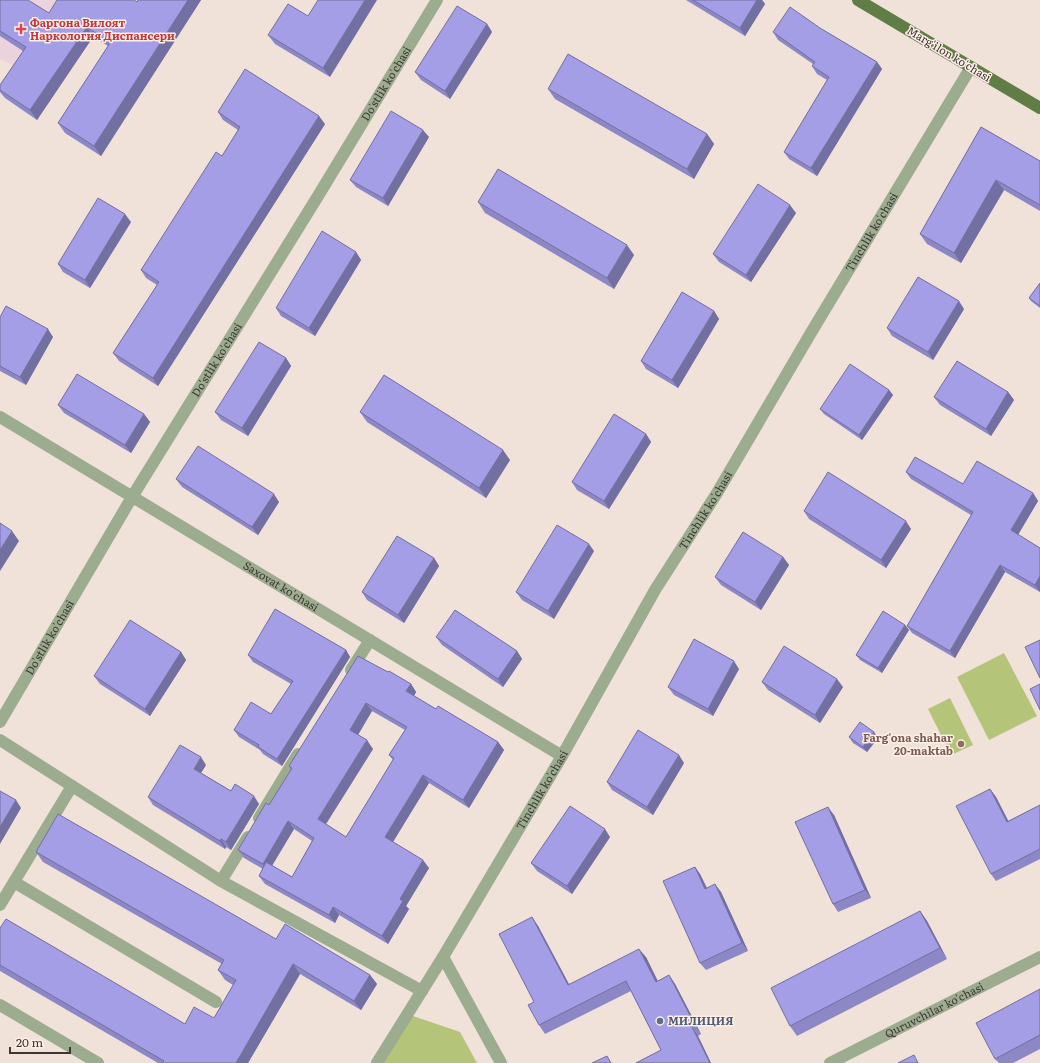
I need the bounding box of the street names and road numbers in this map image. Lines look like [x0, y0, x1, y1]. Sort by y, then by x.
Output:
street label: Marg'ilon ko'chasi [904, 22, 995, 85]
street label: Do'stlik ko'chasi [357, 43, 414, 124]
street label: Tinchlik ko'chasi [841, 189, 901, 274]
street label: Do'stlik ko'chasi [187, 319, 245, 400]
street label: Tinchlik ko'chasi [674, 467, 735, 552]
street label: Saxovat ko'chasi [241, 557, 322, 615]
street label: Do'stlik ko'chasi [20, 596, 77, 677]
street label: Tinchlik ko'chasi [511, 746, 571, 832]
street label: Quruvchilar ko'chasi [882, 978, 987, 1041]

